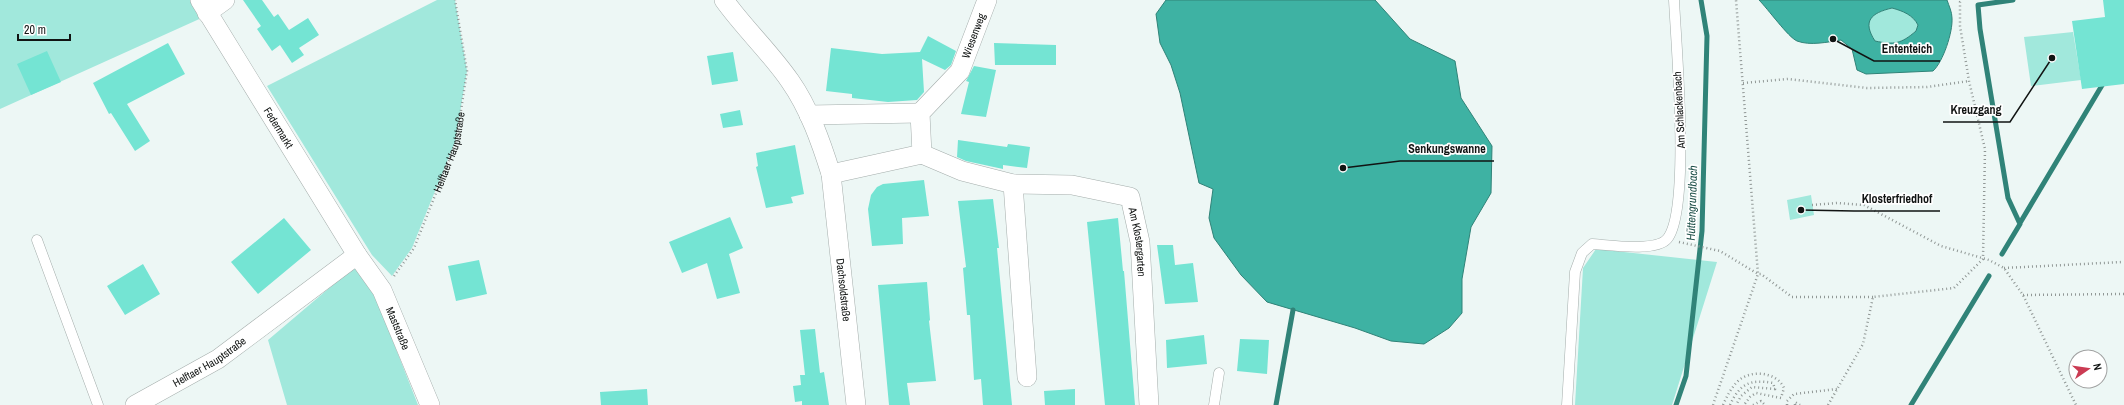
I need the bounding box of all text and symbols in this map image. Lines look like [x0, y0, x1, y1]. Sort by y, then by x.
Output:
street label: Wiesenweg [958, 11, 988, 60]
scale bar [18, 16, 70, 42]
text: 20 m [24, 22, 46, 38]
callout: Ententeich [1874, 37, 1940, 61]
text: Ententeich [1882, 41, 1932, 57]
street label: Am Schlackenbach [1670, 71, 1688, 150]
callout: Kreuzgang [1943, 98, 2010, 122]
text: Kreuzgang [1951, 102, 2001, 118]
street label: Federmarkt [261, 105, 297, 151]
street label: Helftaer Hauptstraße [430, 111, 468, 194]
callout: Senkungswanne [1400, 137, 1494, 161]
text: Senkungswanne [1408, 141, 1486, 157]
water label: Hüttengrundbach [1683, 165, 1701, 241]
callout: Klosterfriedhof [1854, 187, 1940, 211]
text: Klosterfriedhof [1862, 191, 1933, 207]
street label: Am Klostergarten [1125, 205, 1149, 277]
street label: Dachsoldstraße [833, 258, 854, 322]
street label: Maststraße [383, 305, 413, 352]
street label: Helftaer Hauptstraße [170, 334, 249, 390]
north arrow [2068, 349, 2108, 389]
text: N [2090, 362, 2105, 371]

